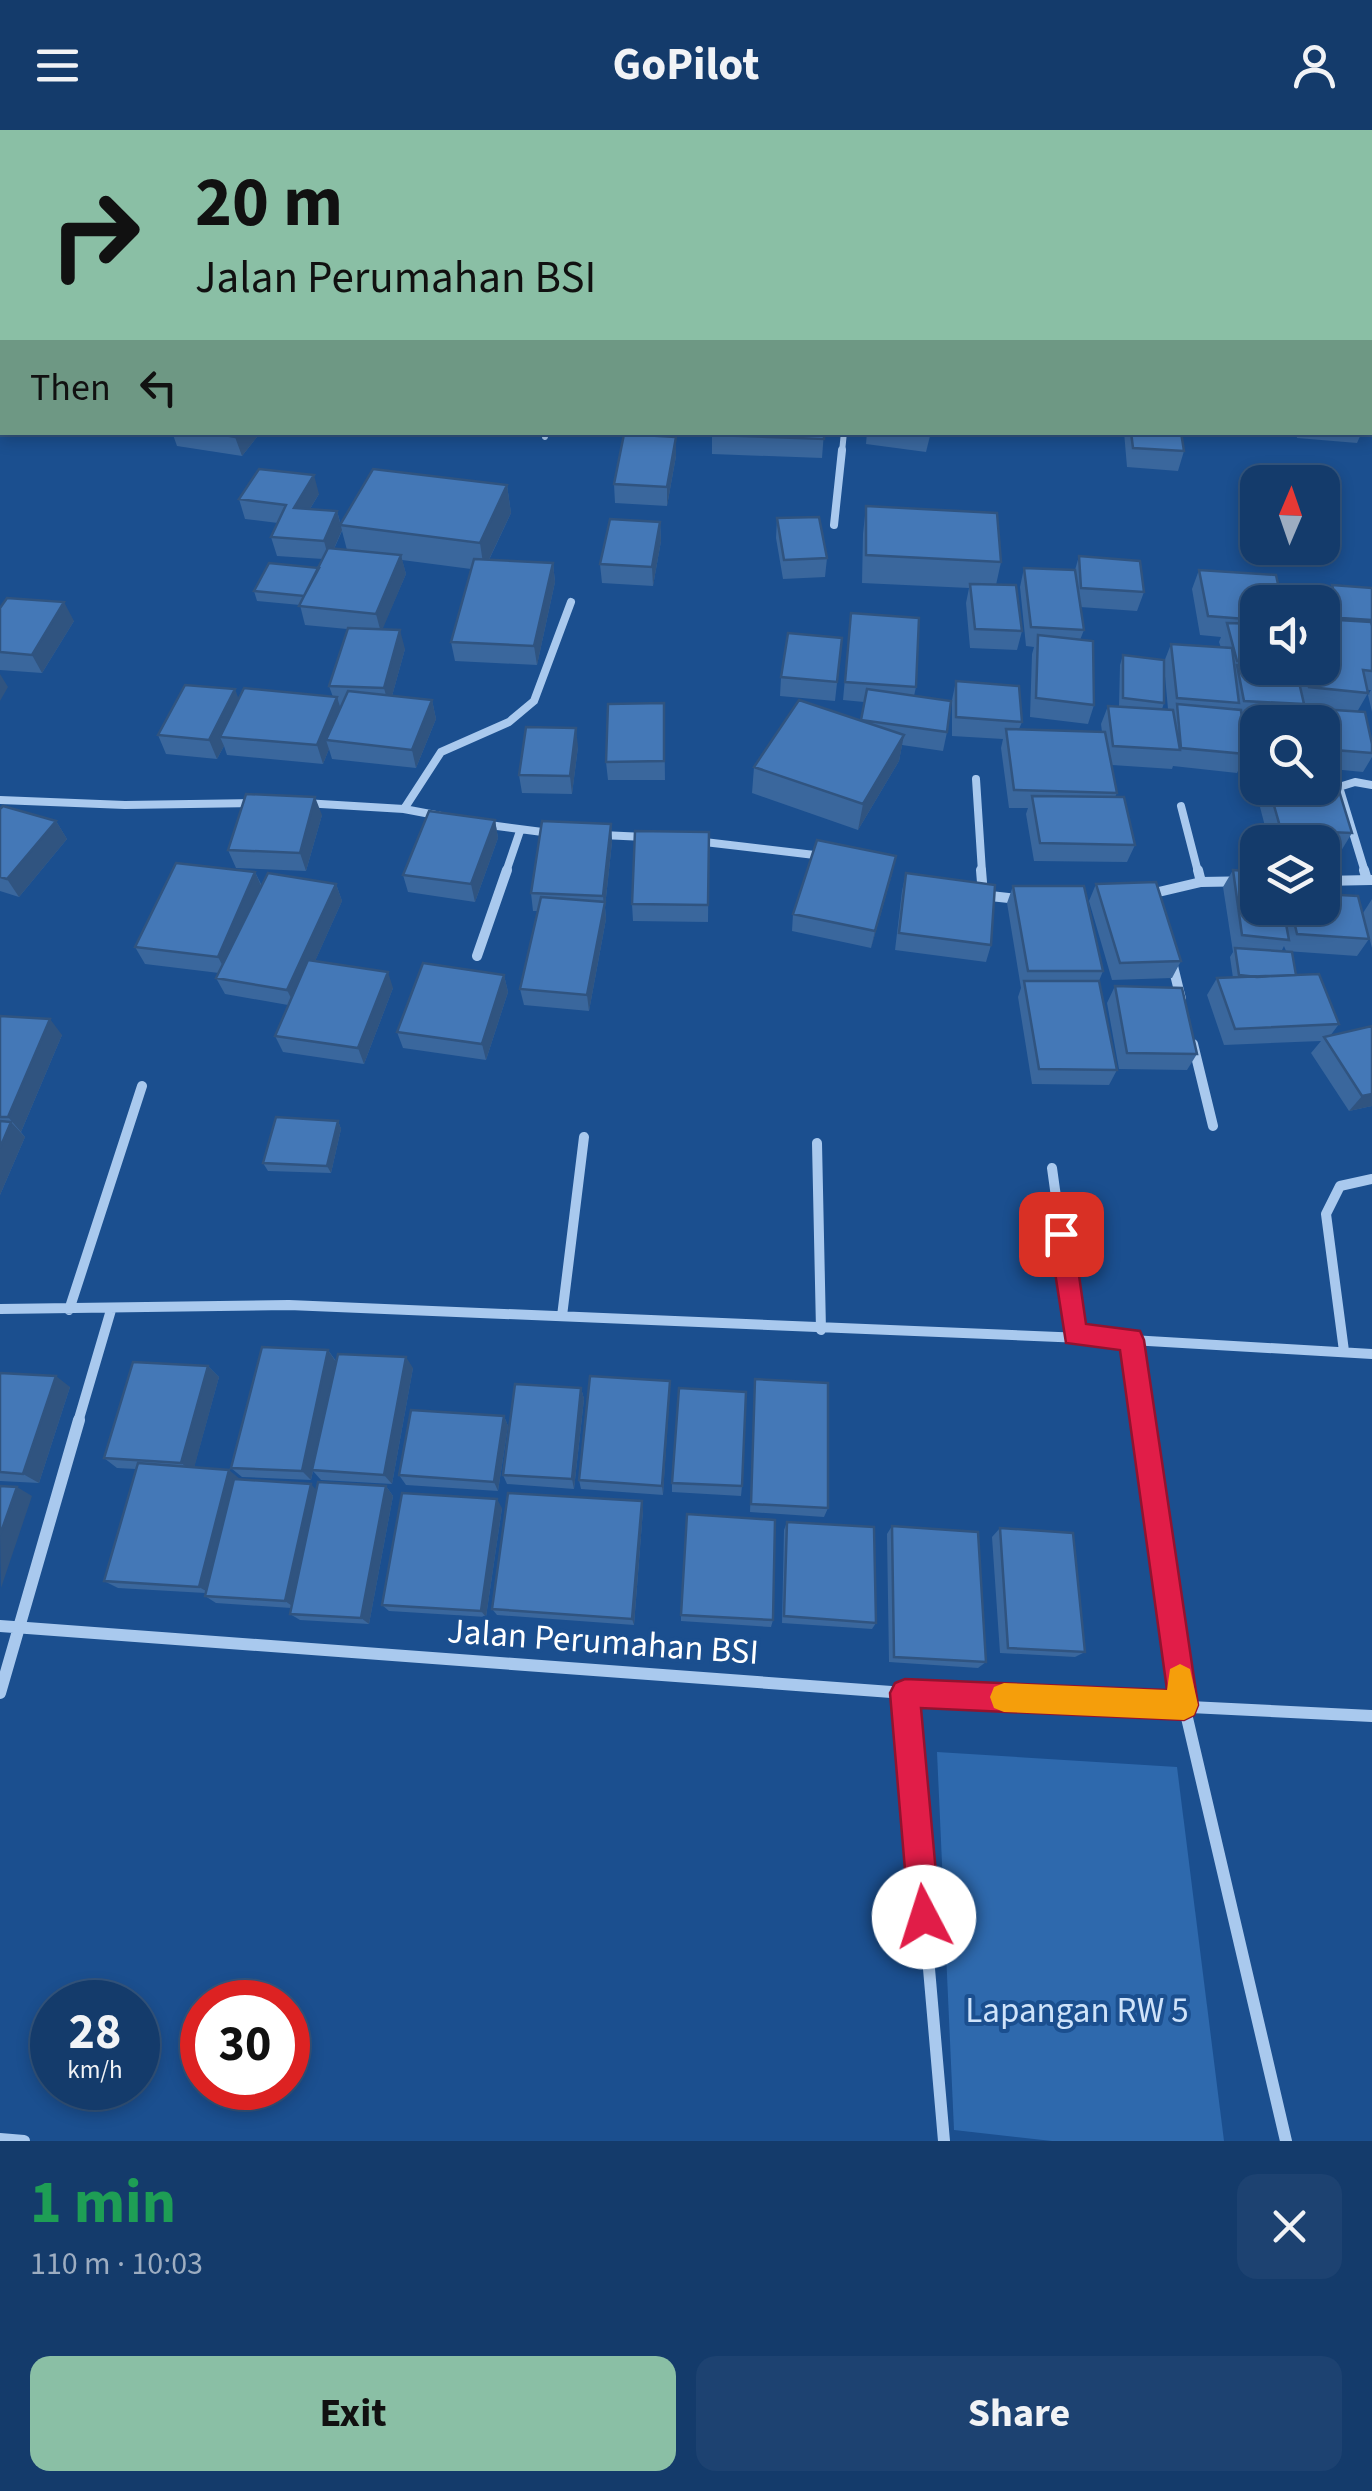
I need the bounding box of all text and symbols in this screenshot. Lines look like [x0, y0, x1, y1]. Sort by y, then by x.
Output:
text: GoPilot [613, 33, 759, 97]
icon: menu [30, 38, 85, 93]
icon: person [1287, 38, 1342, 93]
text: 20 m [195, 153, 343, 253]
icon: right [30, 170, 160, 300]
text: Jalan Perumahan BSI [195, 246, 596, 310]
icon: left [131, 360, 186, 415]
text: Then [30, 361, 111, 415]
north arrow [1240, 465, 1340, 565]
map controls [1240, 465, 1340, 925]
button: sound [1240, 585, 1340, 685]
button: search [1240, 705, 1340, 805]
button: layers [1240, 825, 1340, 925]
pin [1019, 1192, 1104, 1277]
icon: arrive [1034, 1207, 1089, 1262]
street label: Jalan Perumahan BSI [446, 1606, 760, 1678]
position arrow [872, 1865, 976, 1969]
speed limit sign: 30 [180, 1980, 310, 2110]
park label: Lapangan RW 5 [965, 1986, 1189, 2036]
text: 28 [69, 1997, 121, 2068]
text: km/h [67, 2052, 123, 2088]
text: 1 min [30, 2161, 176, 2246]
button: close [1237, 2174, 1342, 2279]
text: 110 m · 10:03 [30, 2241, 203, 2287]
button: Exit [30, 2356, 676, 2471]
button: Share [696, 2356, 1342, 2471]

